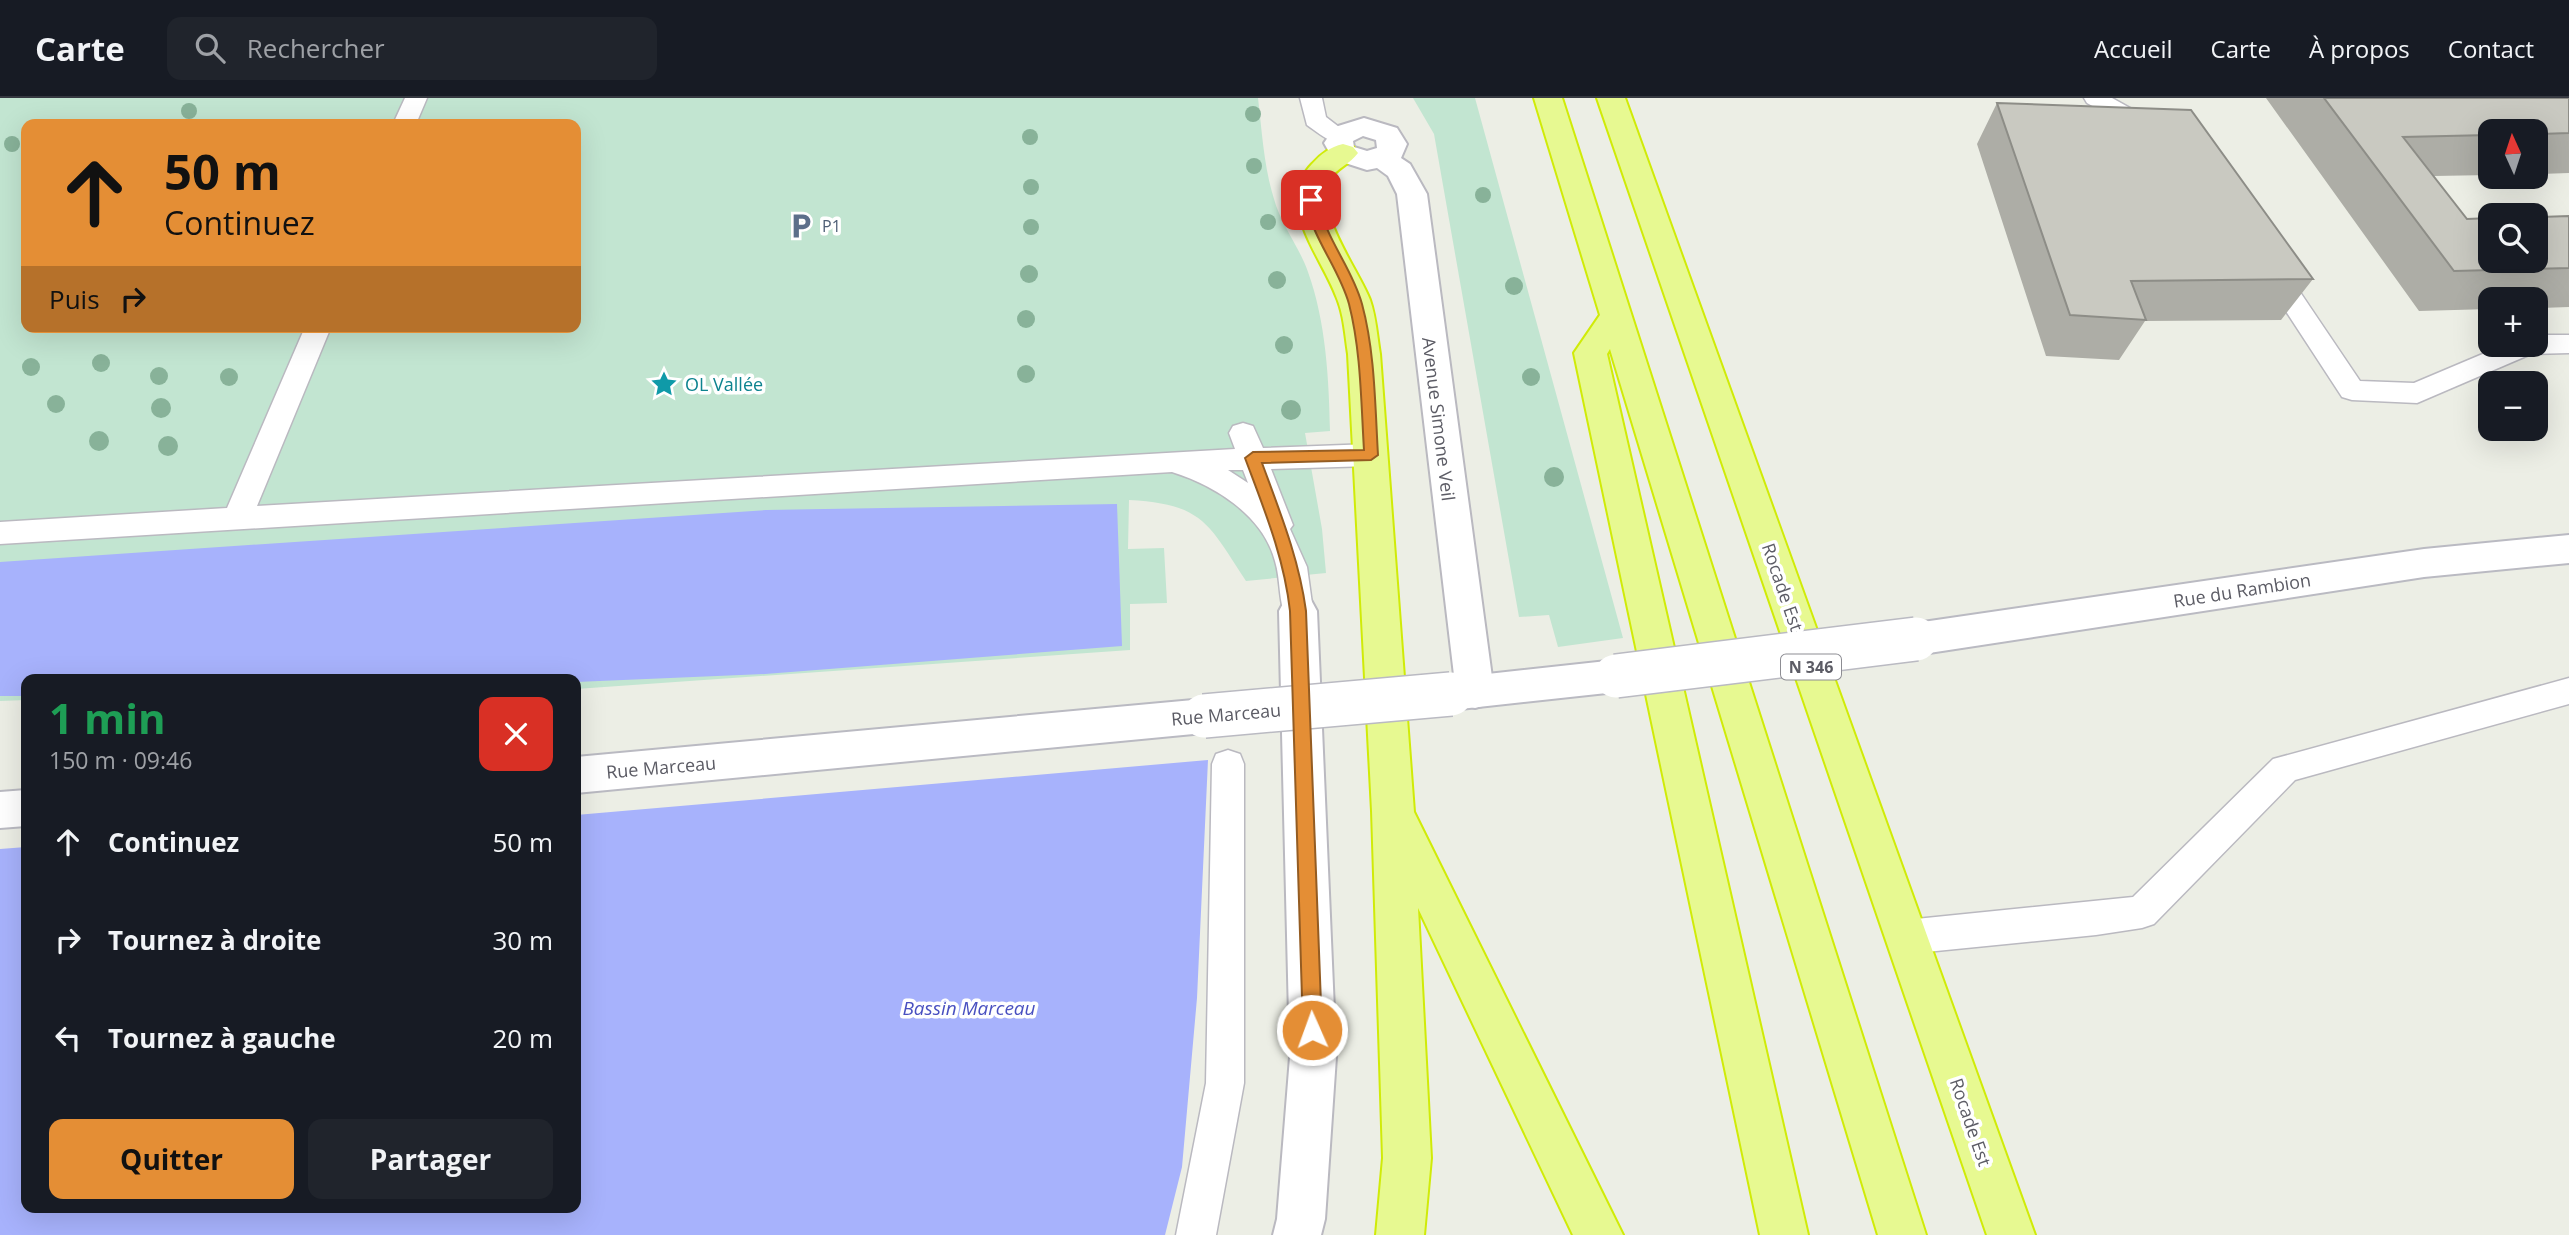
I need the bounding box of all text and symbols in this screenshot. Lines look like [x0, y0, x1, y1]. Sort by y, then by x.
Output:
search box [167, 17, 657, 80]
text: Carte [35, 26, 125, 71]
icon: search [191, 29, 229, 67]
text: Rechercher [247, 30, 385, 66]
text: Accueil [2094, 32, 2173, 65]
text: Carte [2211, 32, 2271, 65]
text: À propos [2309, 32, 2410, 65]
text: Contact [2448, 32, 2534, 65]
north arrow [2478, 119, 2548, 189]
map controls [2478, 119, 2548, 441]
text: 50 m [164, 138, 281, 204]
icon: ahead [49, 147, 140, 238]
pin [1281, 170, 1341, 230]
icon: arrive [1292, 181, 1330, 219]
text: Continuez [164, 201, 315, 244]
button: search [2478, 203, 2548, 273]
parking icon: P1 [786, 211, 816, 241]
place label: P1 [822, 215, 841, 237]
icon: right [114, 280, 152, 318]
text: Puis [49, 281, 100, 317]
button: + [2478, 287, 2548, 357]
street label: Avenue Simone Veil [1417, 336, 1461, 502]
place icon: OL Vallée [649, 369, 679, 399]
button: − [2478, 371, 2548, 441]
place label: OL Vallée [685, 372, 763, 396]
street label: Rocade Est [1757, 540, 1809, 634]
street label: Rue du Rambion [2172, 567, 2312, 613]
road number: N 346 [1781, 654, 1841, 680]
text: 1 min [49, 689, 166, 746]
button: close [479, 697, 553, 771]
street label: Rue Marceau [1170, 697, 1282, 731]
text: 150 m · 09:46 [49, 744, 192, 776]
street label: Rue Marceau [605, 750, 717, 784]
icon: ahead [49, 823, 87, 861]
text: Continuez [108, 824, 239, 860]
text: 50 m [492, 824, 553, 860]
icon: right [49, 921, 87, 959]
text: Tournez à droite [108, 922, 321, 958]
text: 30 m [492, 922, 553, 958]
position arrow [1275, 993, 1349, 1067]
water label: Bassin Marceau [902, 995, 1036, 1021]
icon: left [49, 1019, 87, 1057]
text: Tournez à gauche [108, 1020, 336, 1056]
text: 20 m [492, 1020, 553, 1056]
street label: Rocade Est [1945, 1075, 1997, 1169]
button: Quitter [49, 1119, 294, 1199]
button: Partager [308, 1119, 553, 1199]

